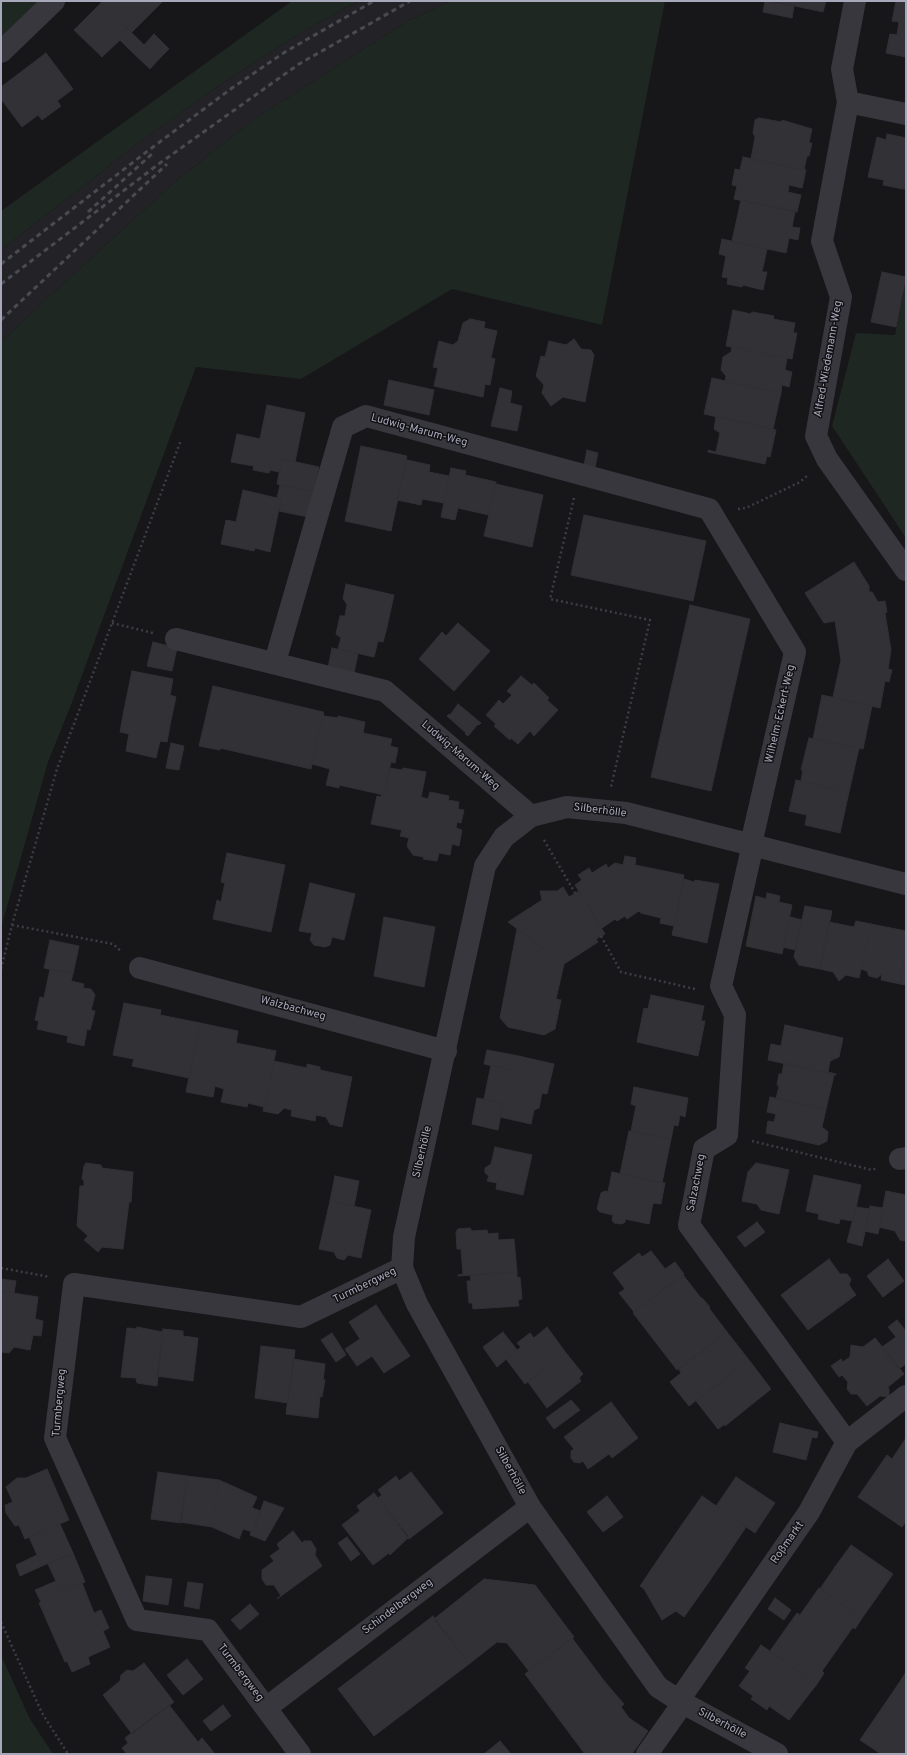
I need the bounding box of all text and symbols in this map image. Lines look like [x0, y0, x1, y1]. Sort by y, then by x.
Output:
street label: Alfred-Wiedemann-Weg [812, 300, 846, 418]
street label: Ludwig-Marum-Weg [369, 412, 469, 450]
street label: Wilhelm-Eckert-Weg [763, 664, 799, 764]
street label: Ludwig-Marum-Weg [418, 718, 502, 794]
street label: Silberhölle [573, 801, 627, 821]
street label: Walzbachweg [259, 994, 327, 1024]
street label: Silberhölle [411, 1125, 435, 1179]
street label: Salzachweg [685, 1153, 709, 1213]
street label: Turmbergweg [331, 1265, 399, 1307]
street label: Turmbergweg [50, 1368, 70, 1438]
street label: Silberhölle [491, 1445, 529, 1497]
street label: Roßmarkt [769, 1519, 807, 1567]
street label: Schindelbergweg [360, 1576, 436, 1638]
street label: Turmbergweg [214, 1642, 266, 1704]
street label: Silberhölle [695, 1706, 749, 1742]

